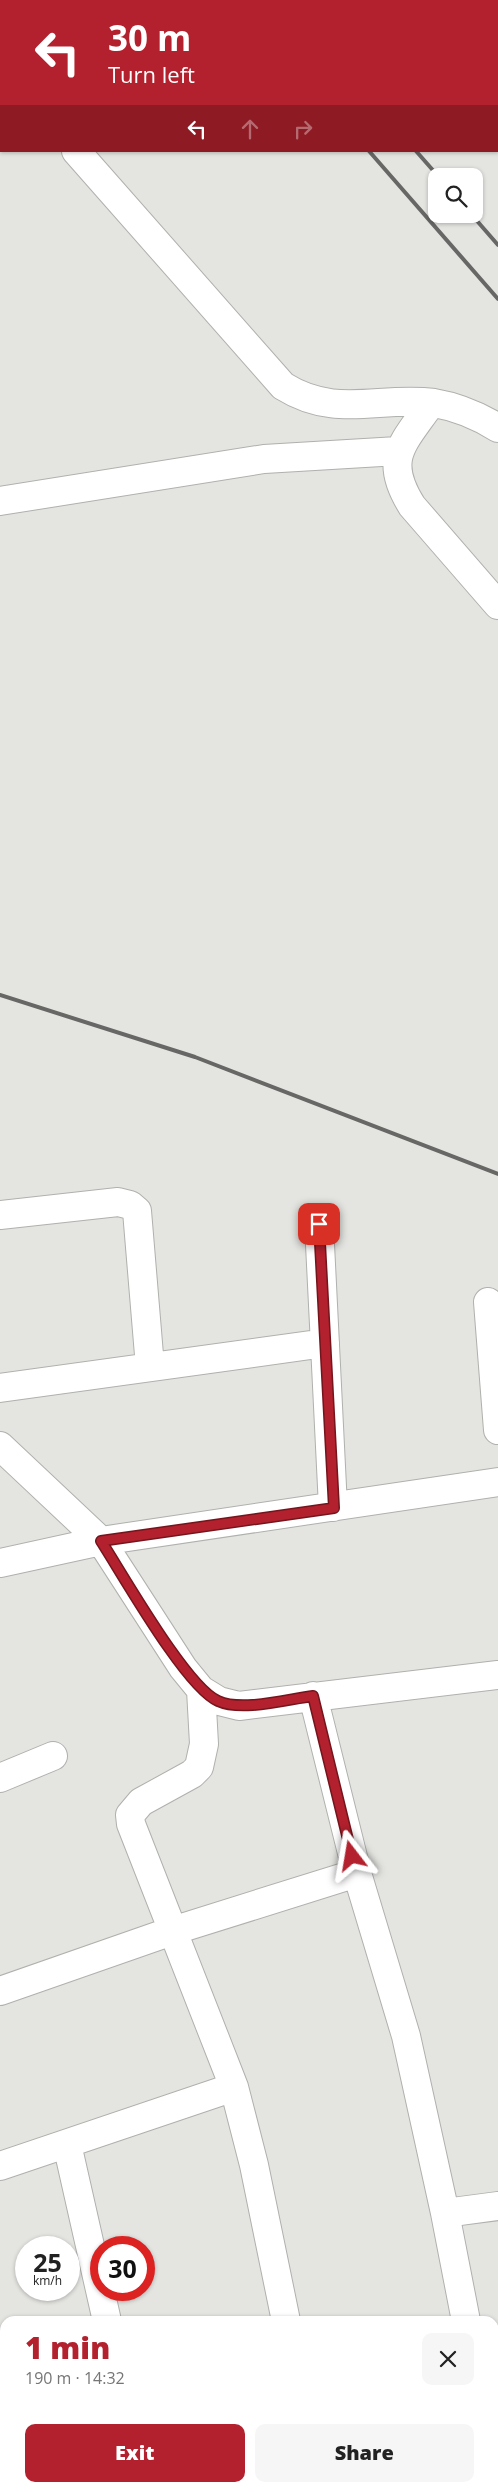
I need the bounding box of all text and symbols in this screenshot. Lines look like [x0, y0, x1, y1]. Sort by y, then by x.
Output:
text: 30 m [108, 14, 191, 61]
icon: left [25, 20, 90, 85]
text: Turn left [108, 59, 195, 89]
icon: left [183, 115, 211, 143]
icon: ahead [236, 115, 264, 143]
icon: right [289, 115, 317, 143]
map controls [428, 168, 483, 223]
button: search [428, 168, 483, 223]
pin [298, 1203, 340, 1245]
icon: arrive [305, 1210, 333, 1238]
position arrow [325, 1829, 377, 1881]
speed limit sign: 30 [90, 2236, 155, 2301]
text: 25 [33, 2245, 62, 2279]
text: km/h [33, 2272, 62, 2289]
text: 1 min [25, 2327, 110, 2368]
button: close [422, 2333, 474, 2385]
text: 190 m · 14:32 [25, 2367, 125, 2389]
button: Exit [25, 2424, 245, 2482]
button: Share [255, 2424, 474, 2482]

